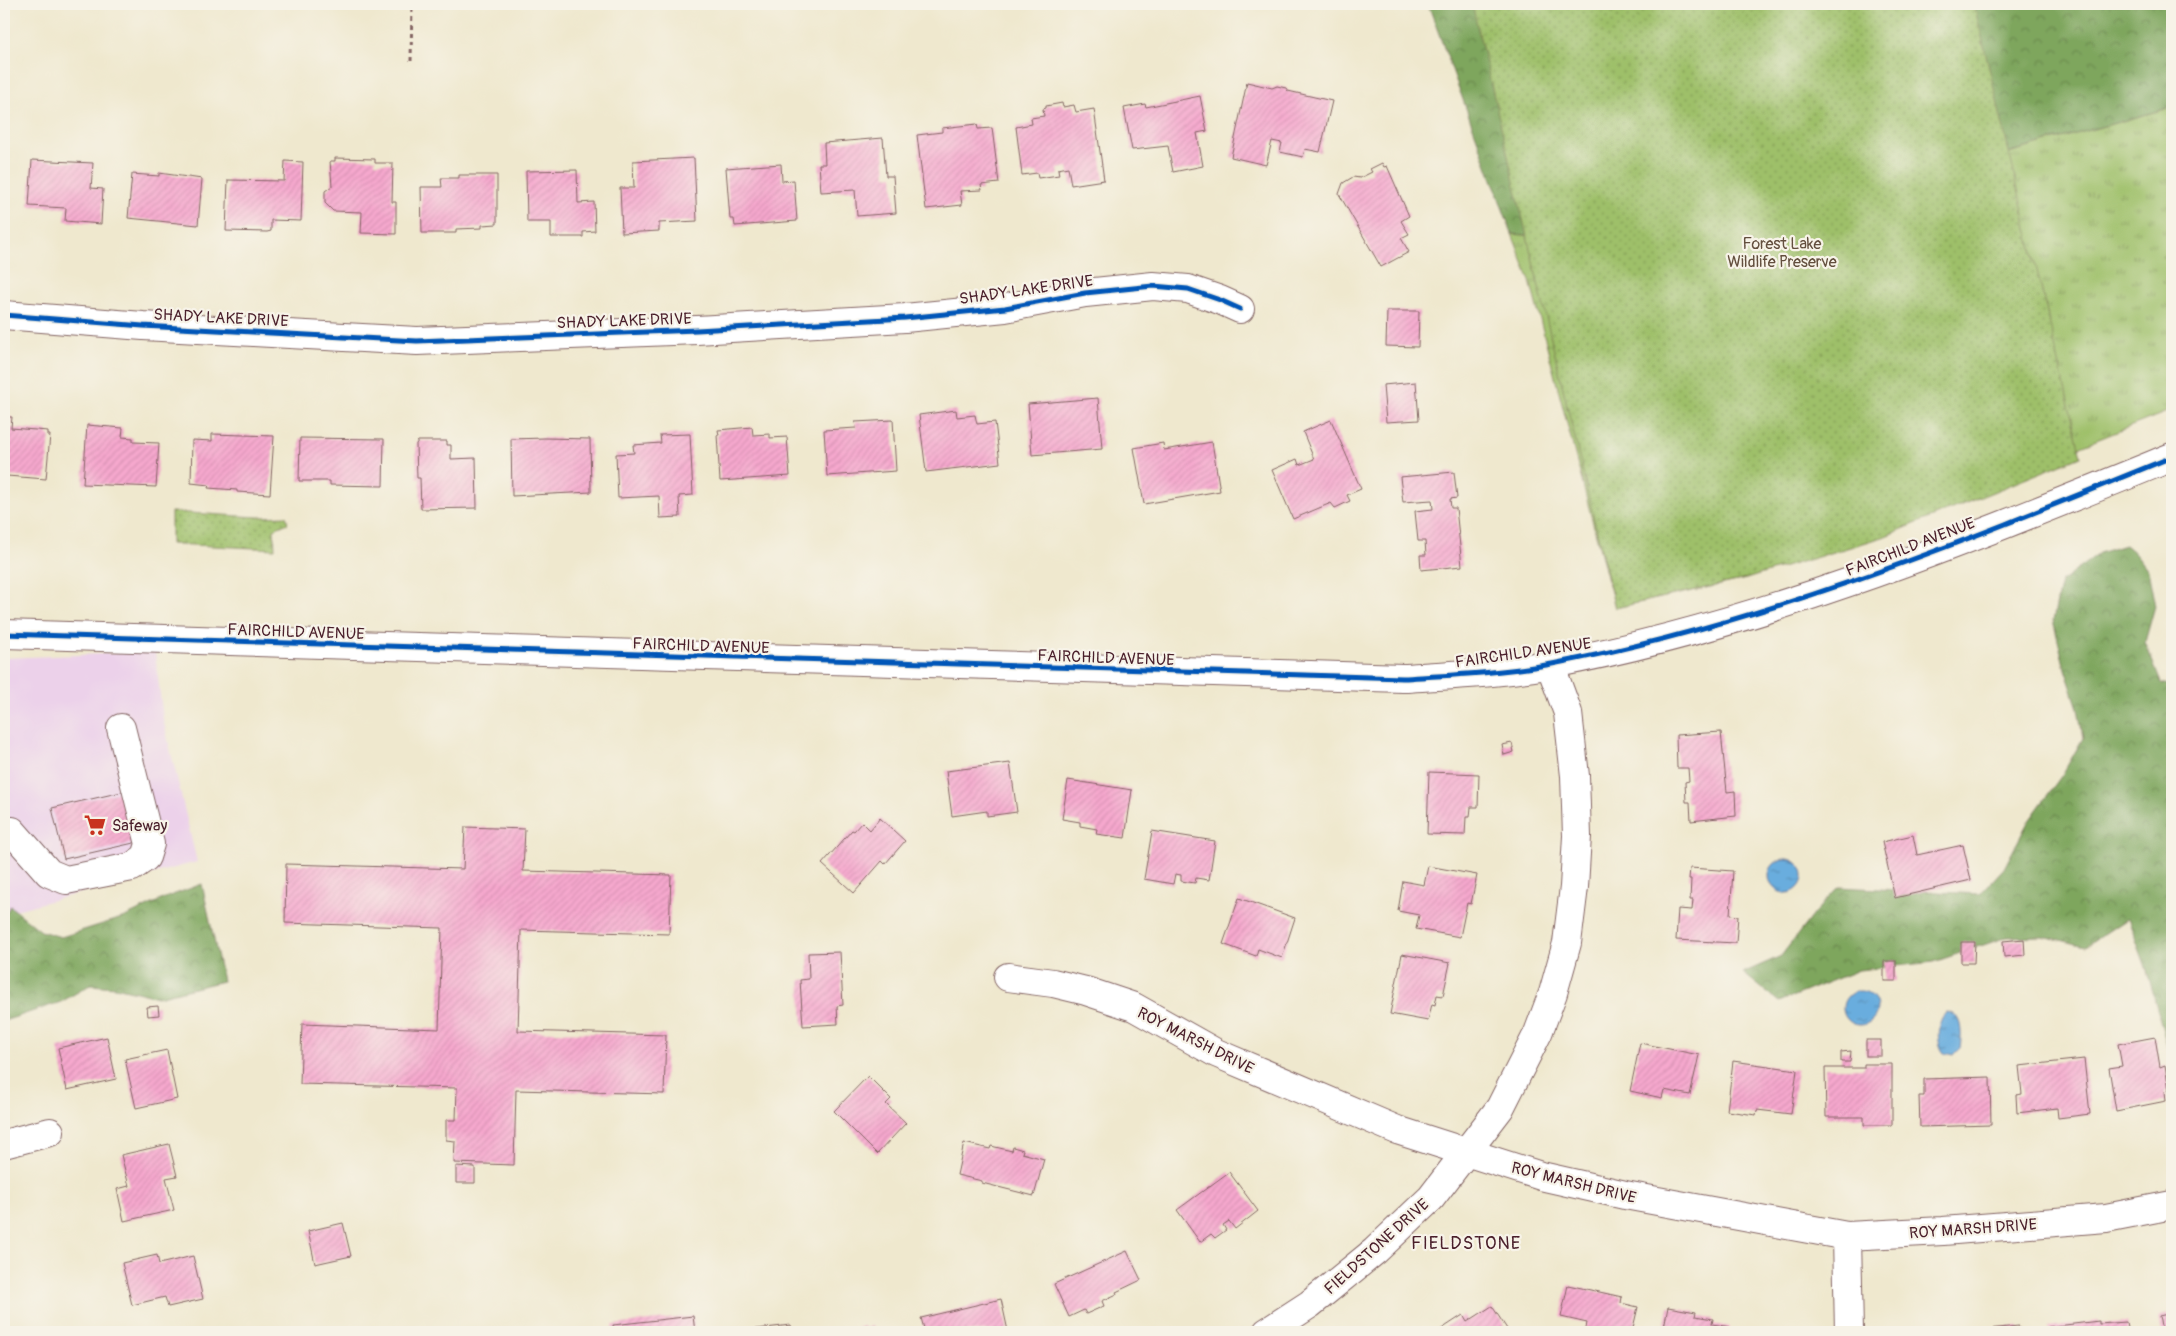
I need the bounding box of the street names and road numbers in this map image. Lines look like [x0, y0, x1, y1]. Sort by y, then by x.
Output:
street label: SHADY LAKE DRIVE [958, 271, 1094, 309]
street label: SHADY LAKE DRIVE [153, 304, 289, 332]
street label: SHADY LAKE DRIVE [556, 309, 692, 333]
street label: FAIRCHILD AVENUE [1843, 513, 1978, 581]
street label: FAIRCHILD AVENUE [227, 620, 365, 644]
street label: FAIRCHILD AVENUE [632, 634, 770, 658]
street label: FAIRCHILD AVENUE [1454, 634, 1592, 672]
street label: FAIRCHILD AVENUE [1037, 646, 1175, 670]
street label: ROY MARSH DRIVE [1134, 1003, 1257, 1079]
street label: ROY MARSH DRIVE [1509, 1158, 1638, 1208]
street label: FIELDSTONE DRIVE [1320, 1194, 1433, 1299]
street label: ROY MARSH DRIVE [1909, 1215, 2038, 1243]

